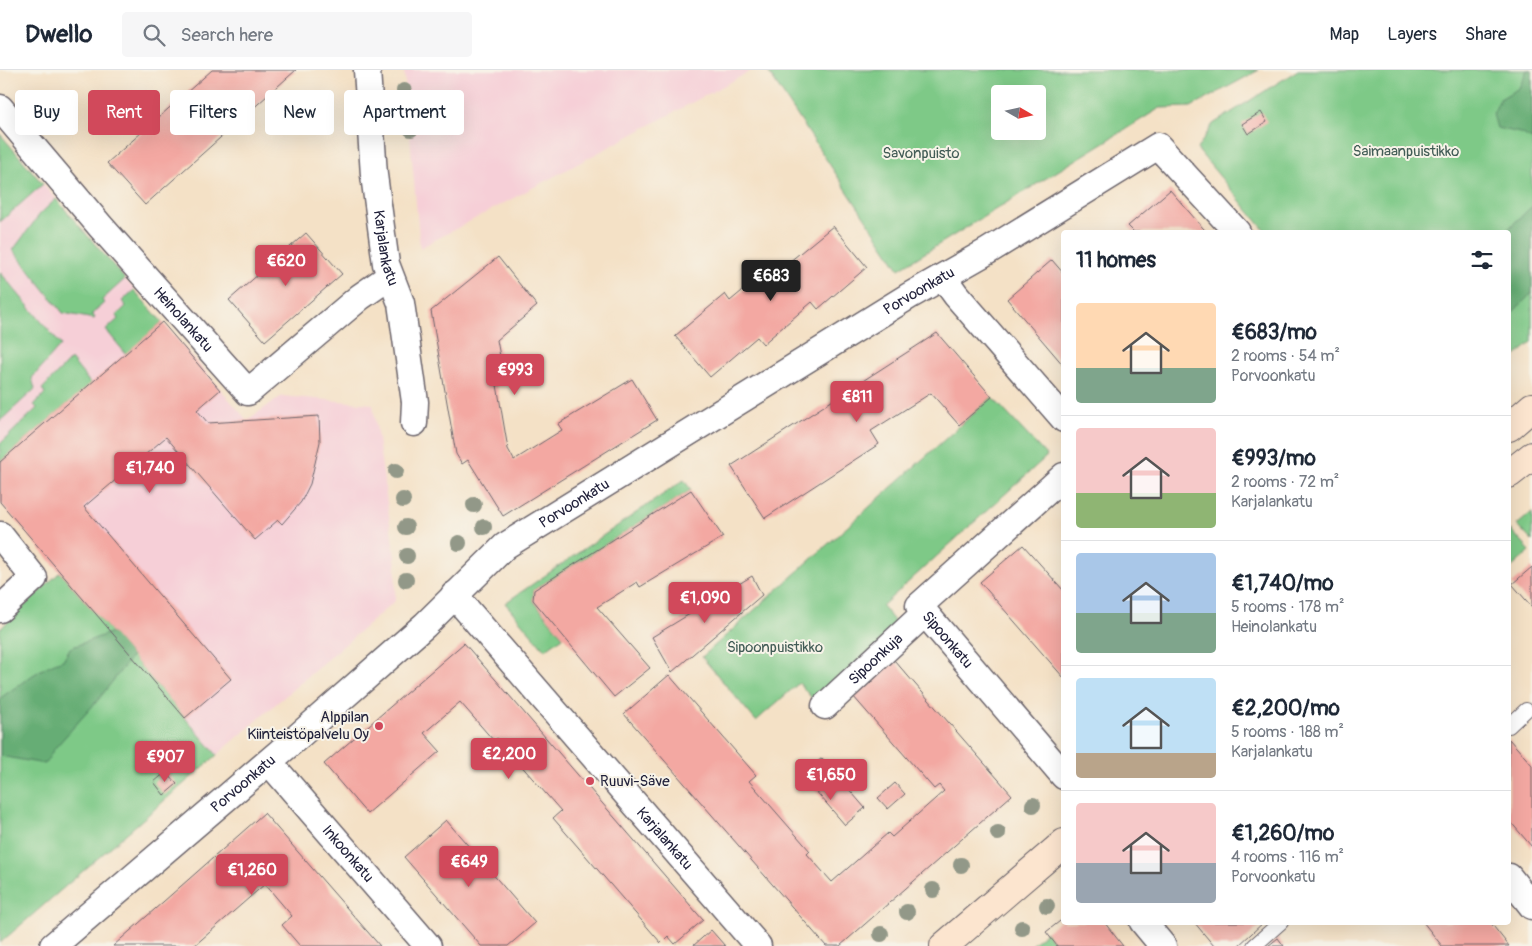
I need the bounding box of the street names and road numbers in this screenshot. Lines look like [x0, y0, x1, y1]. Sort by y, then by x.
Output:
street label: Karjalankatu [369, 209, 402, 288]
street label: Porvoonkatu [880, 263, 958, 320]
street label: Heinolankatu [149, 283, 217, 356]
street label: Porvoonkatu [536, 475, 613, 533]
street label: Sipoonkatu [918, 607, 977, 673]
street label: Sipoonkuja [845, 630, 907, 689]
street label: Porvoonkatu [207, 751, 280, 817]
street label: Karjalankatu [632, 803, 697, 874]
street label: Inkoonkatu [318, 821, 378, 887]

